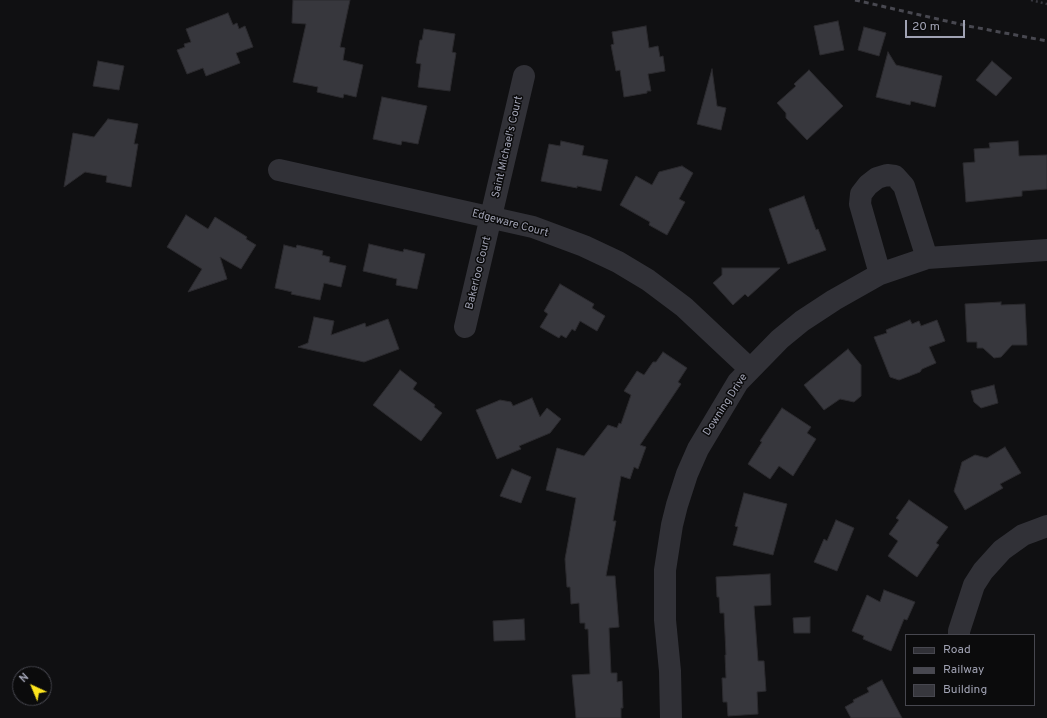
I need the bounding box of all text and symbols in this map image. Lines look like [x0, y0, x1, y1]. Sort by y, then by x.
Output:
scale bar [907, 12, 967, 38]
text: 20 m [912, 19, 940, 35]
street label: Saint Michael's Court [490, 95, 526, 199]
street label: Edgeware Court [470, 207, 550, 241]
street label: Bakerloo Court [464, 235, 494, 311]
street label: Downing Drive [701, 371, 751, 439]
legend [905, 634, 1035, 706]
text: Road [943, 642, 971, 658]
text: Railway [943, 662, 984, 678]
north arrow [12, 666, 52, 706]
text: N [17, 670, 32, 686]
text: Building [943, 682, 987, 698]

